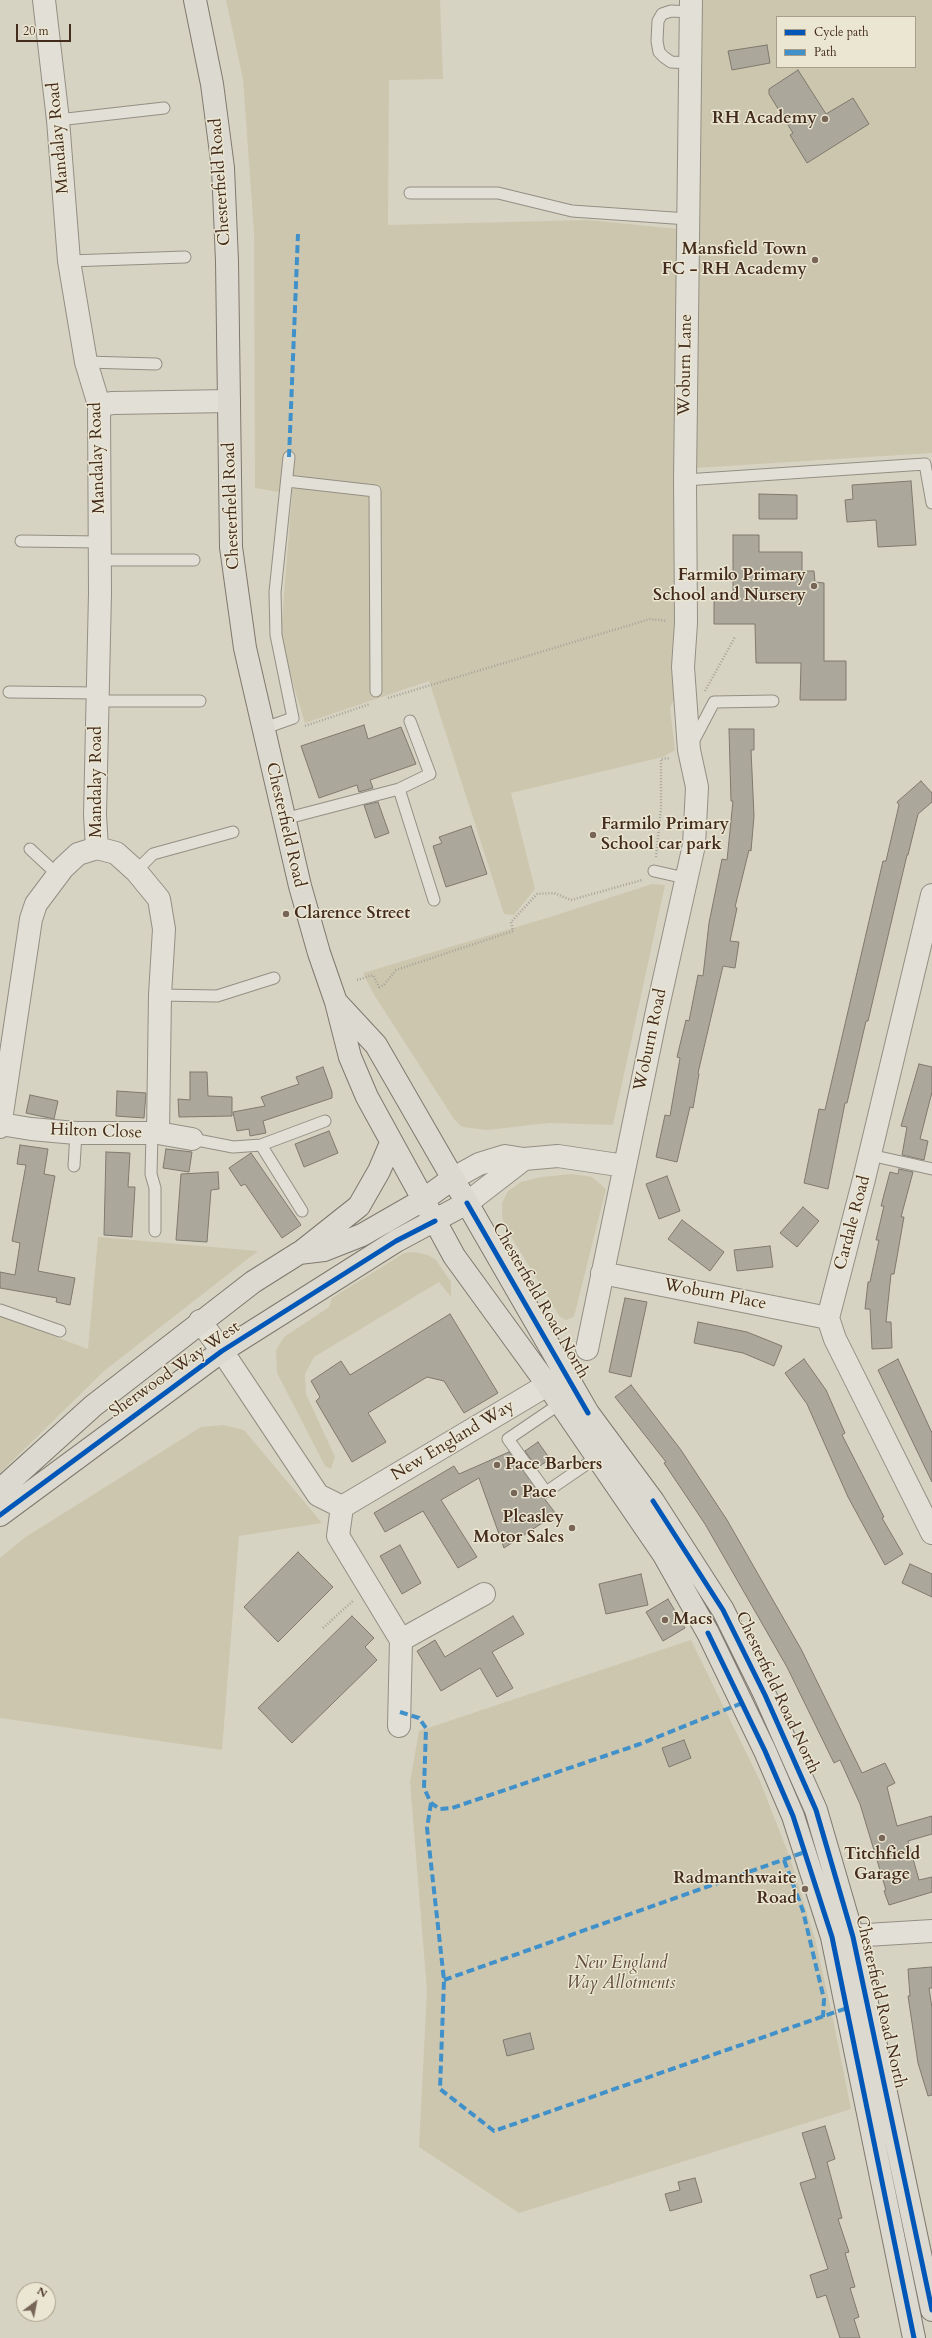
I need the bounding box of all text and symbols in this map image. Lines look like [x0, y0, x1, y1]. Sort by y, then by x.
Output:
scale bar [18, 16, 73, 42]
legend [776, 16, 916, 68]
text: 20 m [23, 23, 49, 39]
text: Cycle path [814, 24, 869, 40]
text: Path [814, 44, 837, 60]
street label: Mandalay Road [44, 81, 74, 195]
place label: RH Academy [712, 109, 817, 129]
marker: RH Academy [820, 114, 830, 124]
street label: Chesterfield Road [206, 118, 236, 246]
place label: Mansfield Town FC - RH Academy [662, 240, 807, 280]
marker: Mansfield Town FC - RH Academy [810, 255, 820, 265]
street label: Woburn Lane [675, 314, 697, 416]
street label: Mandalay Road [86, 402, 110, 514]
street label: Chesterfield Road [220, 442, 244, 570]
place label: Farmilo Primary School and Nursery [653, 566, 806, 606]
marker: Farmilo Primary School and Nursery [809, 581, 819, 591]
street label: Mandalay Road [87, 726, 107, 838]
street label: Chesterfield Road [261, 761, 309, 889]
place label: Farmilo Primary School car park [601, 815, 729, 855]
marker: Farmilo Primary School car park [588, 830, 598, 840]
place label: Clarence Street [294, 904, 410, 924]
marker: Clarence Street [281, 909, 291, 919]
street label: Woburn Road [630, 987, 672, 1093]
street label: Hilton Close [50, 1120, 142, 1144]
street label: Cardale Road [831, 1174, 875, 1272]
street label: Chesterfield Road North [487, 1219, 593, 1383]
street label: Woburn Place [662, 1275, 768, 1315]
street label: Sherwood Way West [106, 1317, 244, 1423]
street label: New England Way [388, 1396, 518, 1486]
place label: Pace Barbers [505, 1455, 602, 1475]
marker: Pace Barbers [492, 1460, 502, 1470]
place label: Pace [522, 1483, 557, 1503]
marker: Pace [509, 1488, 519, 1498]
place label: Pleasley Motor Sales [473, 1508, 564, 1548]
marker: Pleasley Motor Sales [567, 1523, 577, 1533]
street label: Chesterfield Road North [730, 1609, 824, 1777]
place label: Macs [673, 1610, 712, 1630]
marker: Macs [660, 1615, 670, 1625]
marker: Titchfield Garage [877, 1833, 887, 1843]
place label: Titchfield Garage [844, 1845, 920, 1885]
place label: Radmanthwaite Road [673, 1869, 797, 1909]
marker: Radmanthwaite Road [800, 1884, 810, 1894]
street label: Chesterfield Road North [850, 1914, 910, 2090]
park label: New England Way Allotments [567, 1954, 675, 1994]
north arrow [16, 2282, 56, 2322]
text: N [34, 2283, 50, 2301]

